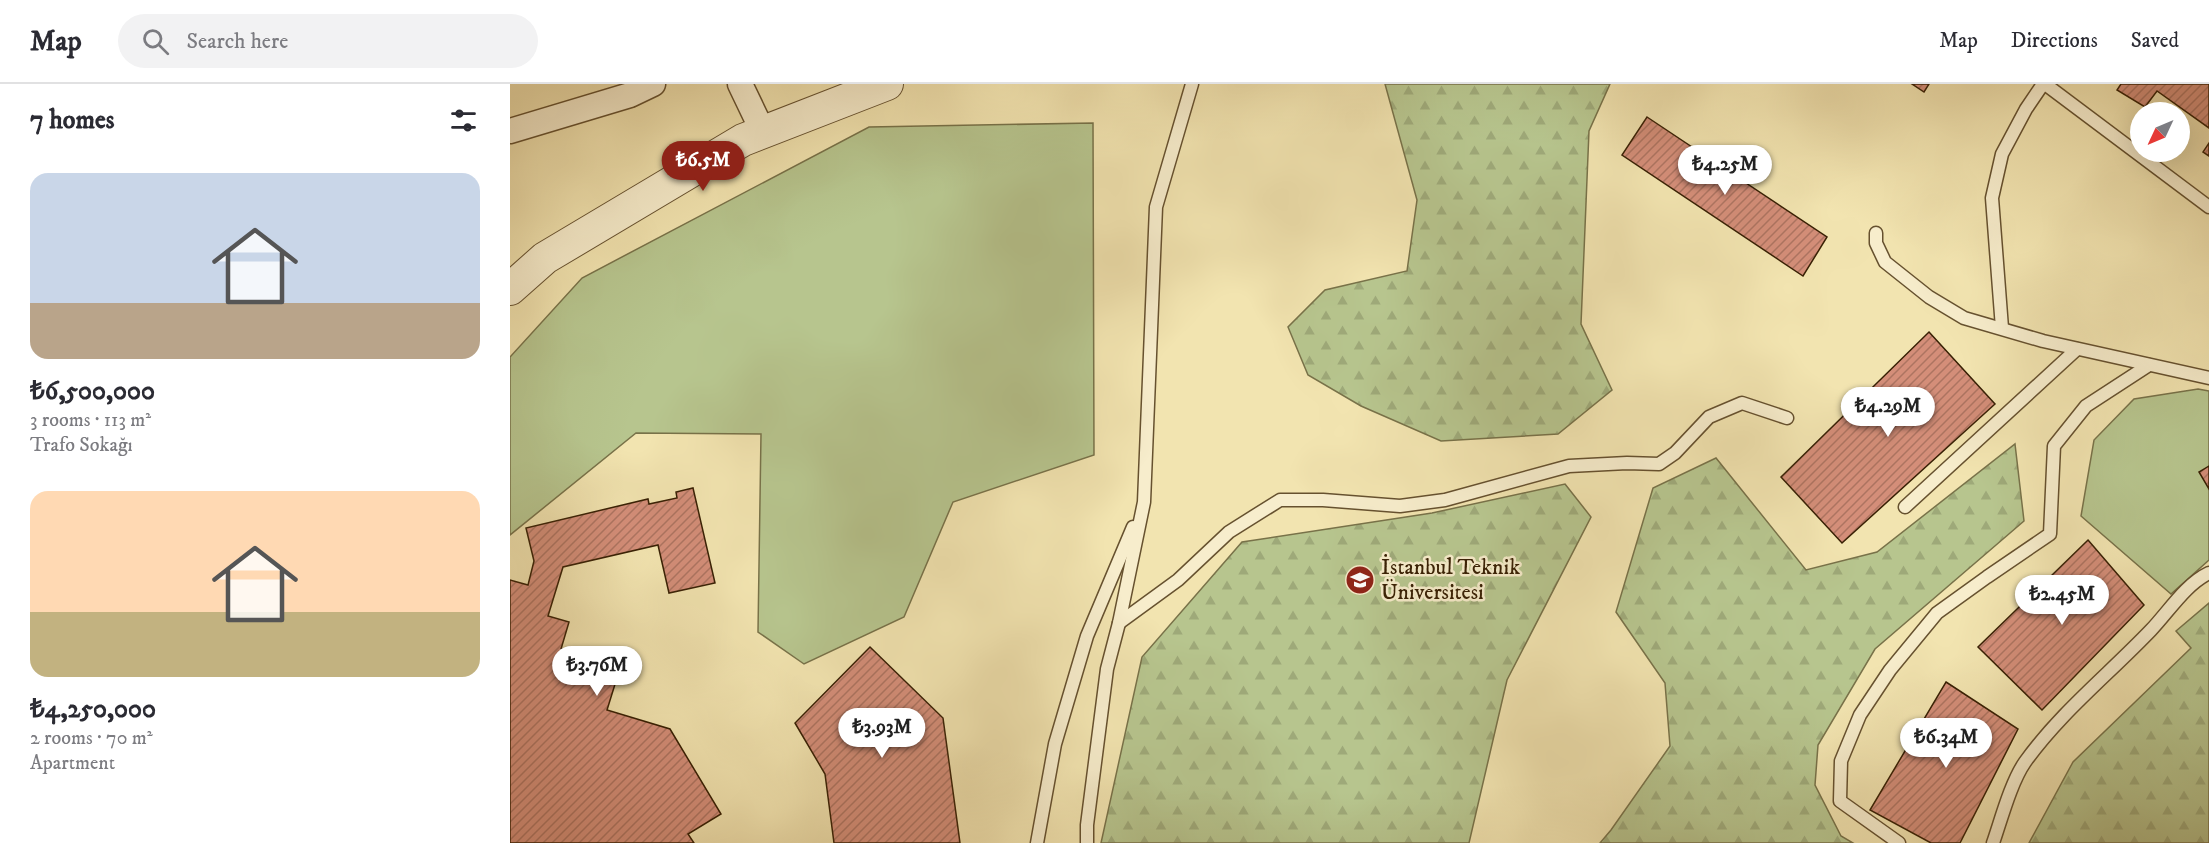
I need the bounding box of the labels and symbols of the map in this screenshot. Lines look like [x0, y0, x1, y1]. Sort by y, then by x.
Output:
north arrow [2130, 102, 2190, 162]
pin: ₺6.5M [661, 141, 745, 192]
pin: ₺4.25M [1676, 145, 1774, 196]
pin: ₺4.29M [1839, 387, 1937, 438]
place label: İstanbul Teknik Üniversitesi [1381, 554, 1520, 606]
school or university icon: İstanbul Teknik Üniversitesi [1344, 564, 1376, 596]
pin: ₺2.45M [2013, 575, 2111, 626]
pin: ₺3.76M [548, 646, 646, 697]
pin: ₺3.93M [833, 708, 931, 759]
pin: ₺6.34M [1897, 718, 1995, 769]

